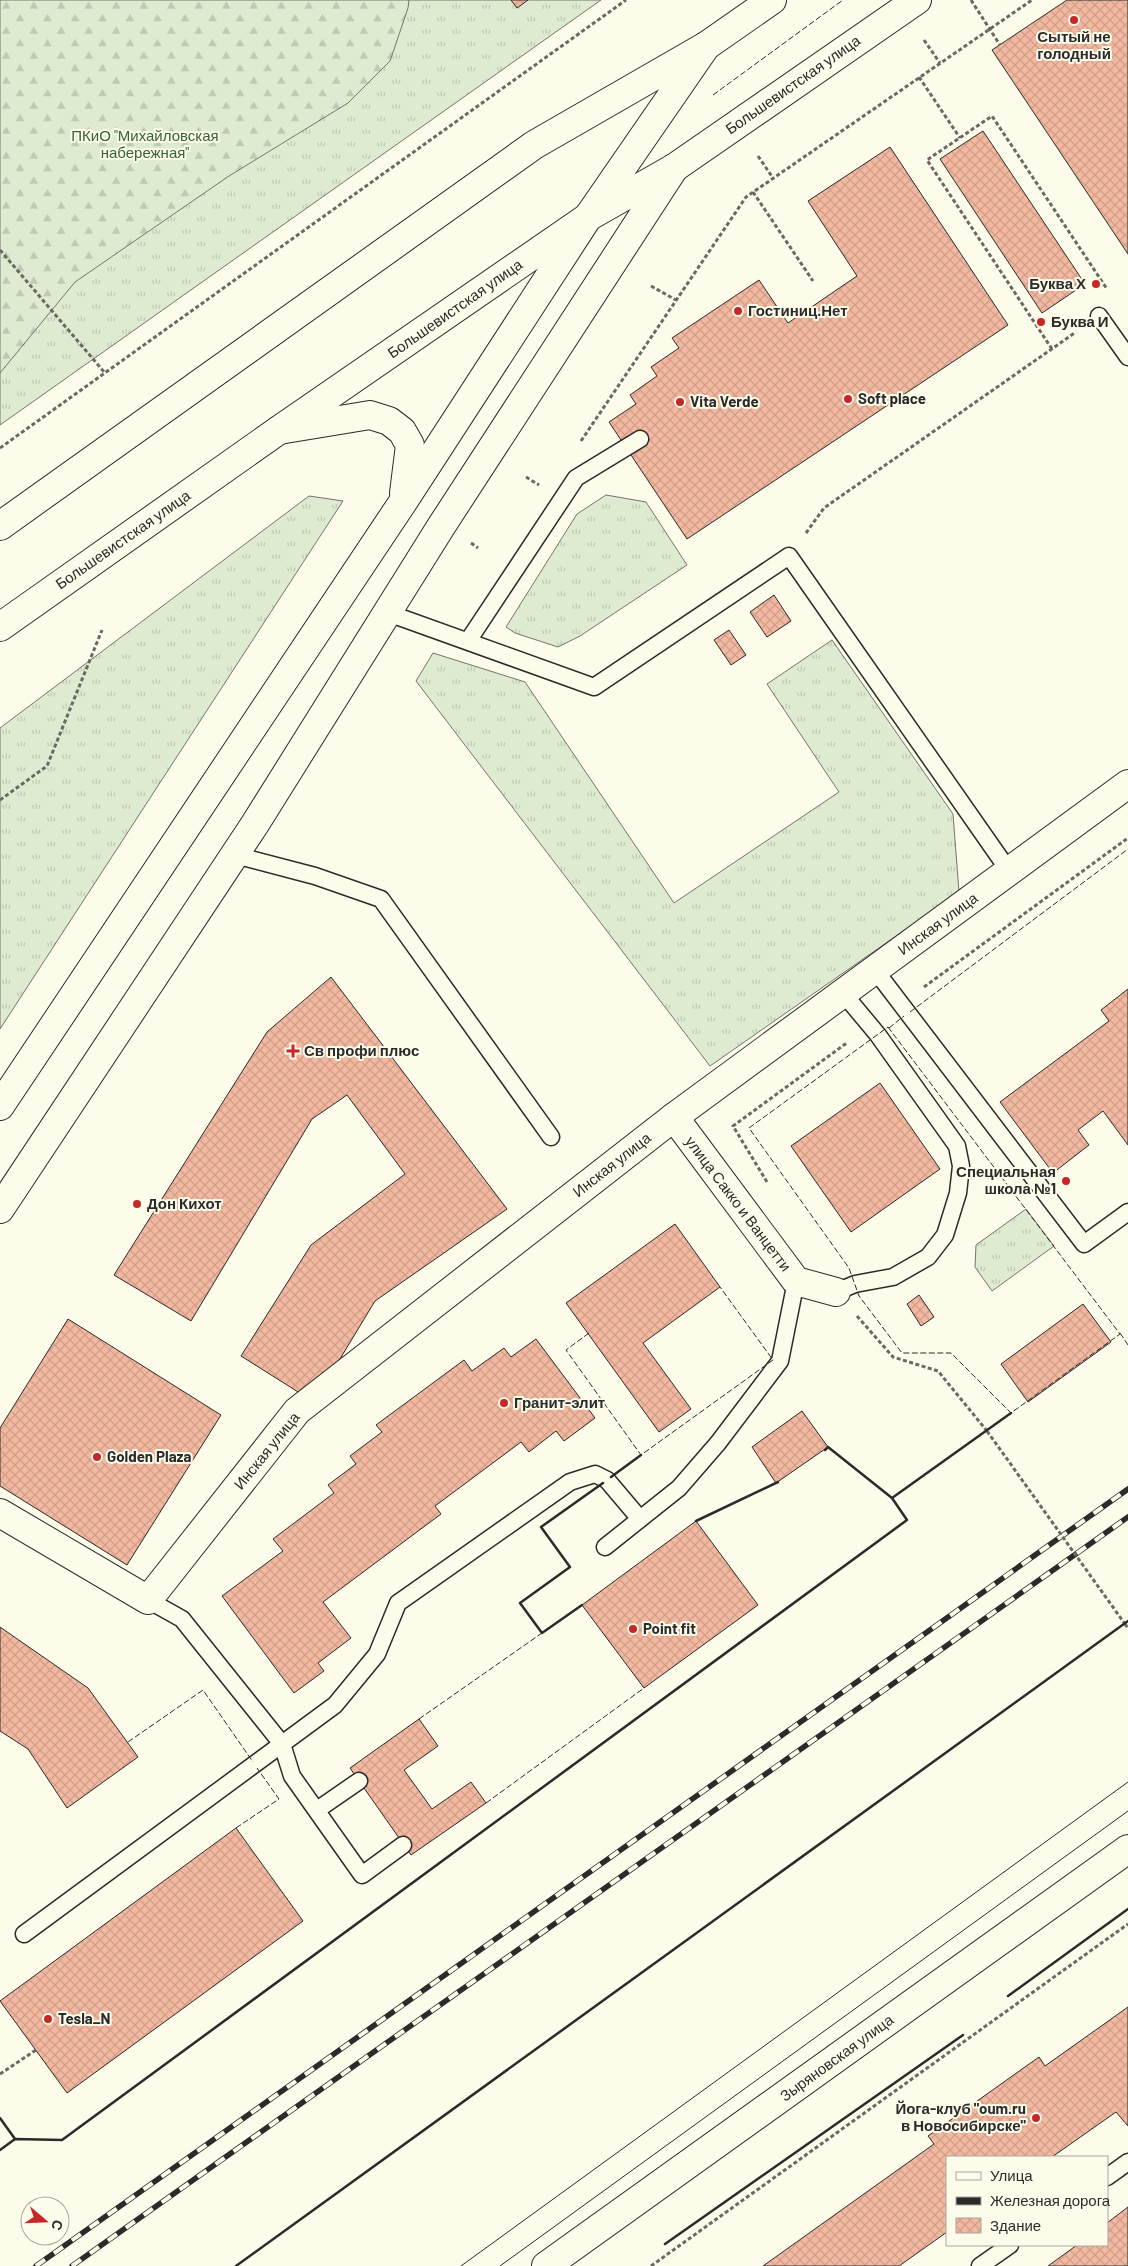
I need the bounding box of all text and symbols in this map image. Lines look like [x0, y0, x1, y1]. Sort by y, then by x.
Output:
marker: Сытый не голодный [1068, 14, 1080, 26]
place label: Сытый не голодный [1037, 27, 1111, 62]
street label: Большевистская улица [722, 30, 864, 138]
park label: ПКиО "Михайловская набережная" [71, 126, 219, 161]
street label: Большевистская улица [384, 254, 526, 362]
place label: Буква Х [1029, 274, 1086, 292]
marker: Буква Х [1090, 278, 1102, 290]
place label: Гостиниц.Нет [748, 301, 848, 319]
marker: Гостиниц.Нет [732, 305, 744, 317]
place label: Буква И [1051, 312, 1109, 330]
marker: Буква И [1035, 316, 1047, 328]
place label: Soft place [858, 389, 926, 407]
place label: Vita Verde [690, 392, 759, 410]
marker: Soft place [842, 393, 854, 405]
marker: Vita Verde [674, 396, 686, 408]
street label: Большевистская улица [52, 485, 194, 593]
street label: Инская улица [894, 888, 981, 958]
place label: Св профи плюс [304, 1041, 419, 1059]
marker: Св профи плюс [286, 1044, 300, 1058]
street label: Инская улица [569, 1128, 655, 1200]
street label: улица Сакко и Ванцетти [682, 1132, 796, 1275]
place label: Специальная школа №1 [956, 1162, 1056, 1197]
marker: Специальная школа №1 [1060, 1175, 1072, 1187]
place label: Дон Кихот [147, 1194, 222, 1212]
marker: Дон Кихот [131, 1198, 143, 1210]
place label: Гранит-элит [514, 1393, 605, 1411]
marker: Гранит-элит [498, 1397, 510, 1409]
street label: Инская улица [230, 1408, 303, 1493]
place label: Golden Plaza [107, 1447, 192, 1465]
marker: Golden Plaza [91, 1451, 103, 1463]
place label: Point fit [643, 1619, 696, 1637]
marker: Point fit [627, 1623, 639, 1635]
place label: Tesla_N [58, 2009, 111, 2027]
street label: Зыряновская улица [776, 2010, 897, 2104]
marker: Tesla_N [42, 2013, 54, 2025]
place label: Йога-клуб "oum.ru в Новосибирске" [895, 2099, 1027, 2134]
marker: Йога-клуб "oum.ru в Новосибирске" [1030, 2112, 1042, 2124]
legend [946, 2156, 1108, 2246]
text: Улица [990, 2166, 1033, 2184]
text: Железная дорога [990, 2191, 1111, 2209]
north arrow [20, 2196, 70, 2246]
text: Здание [990, 2216, 1041, 2234]
text: С [48, 2218, 67, 2233]

